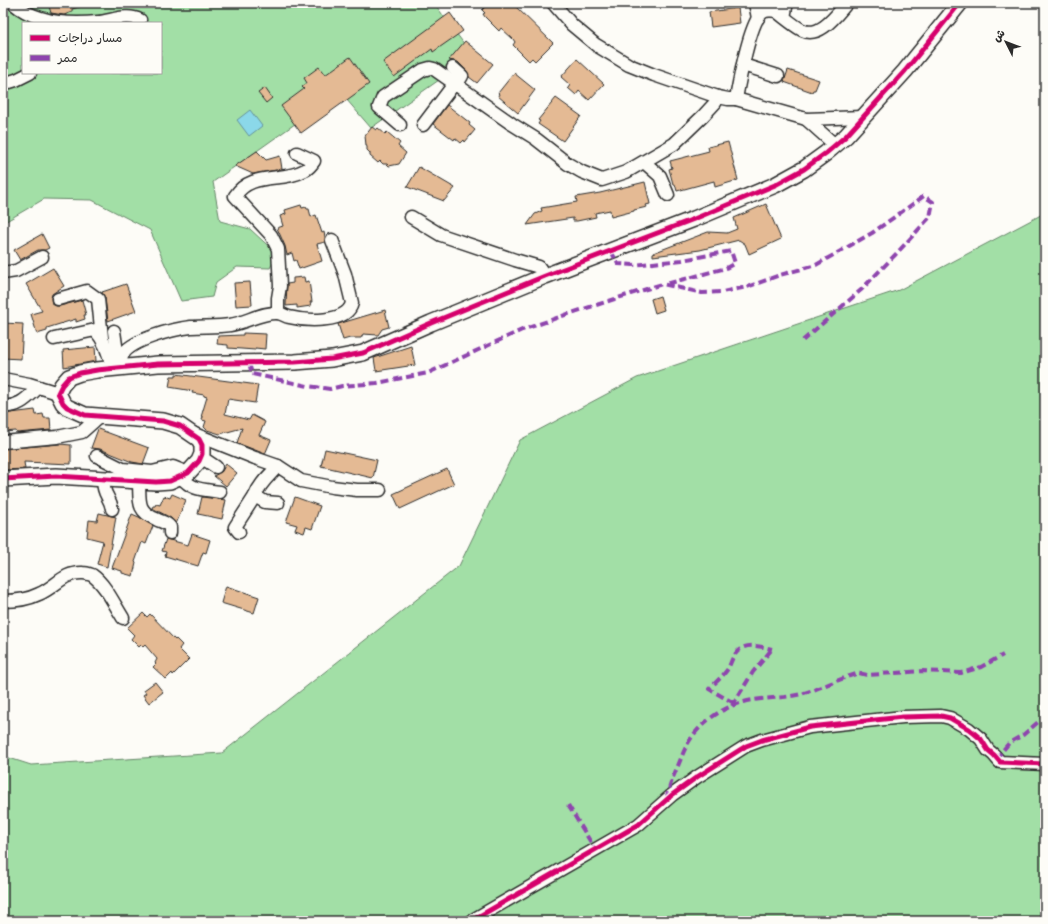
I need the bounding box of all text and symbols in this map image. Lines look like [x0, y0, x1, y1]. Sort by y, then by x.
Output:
legend [22, 22, 162, 74]
north arrow [986, 22, 1026, 62]
text: ش [989, 26, 1009, 45]
text: مسار دراجات [58, 30, 122, 46]
text: ممر [57, 50, 77, 66]

